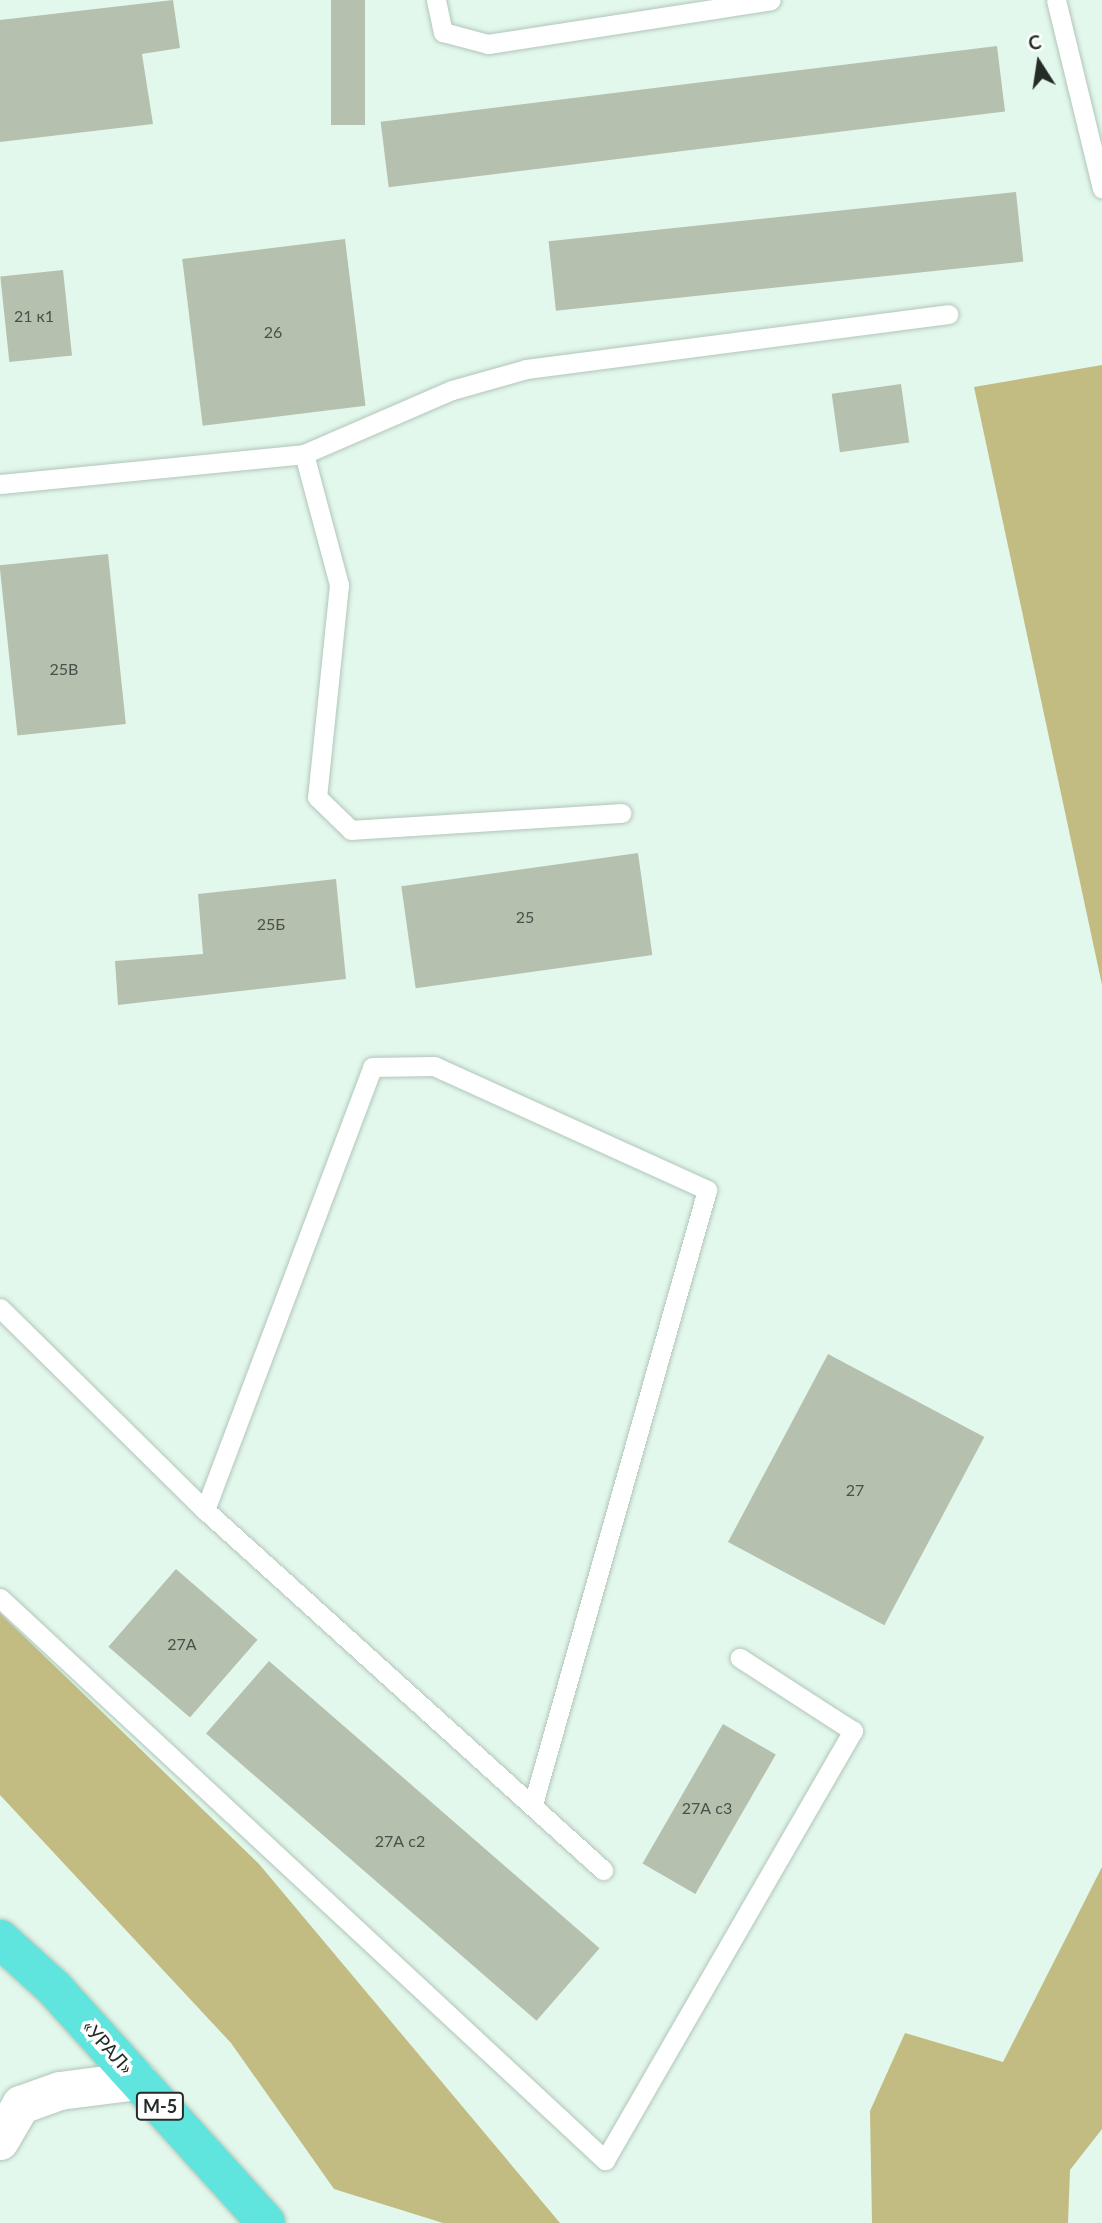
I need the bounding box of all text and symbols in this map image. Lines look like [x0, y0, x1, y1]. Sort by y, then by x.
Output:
north arrow [1004, 28, 1074, 98]
text: С [1026, 29, 1043, 55]
house number: 21 к1 [14, 306, 54, 326]
house number: 26 [264, 322, 282, 342]
house number: 25В [50, 659, 78, 679]
house number: 25 [516, 907, 534, 927]
house number: 25Б [257, 914, 285, 934]
house number: 27 [846, 1480, 864, 1500]
house number: 27А [167, 1634, 197, 1654]
house number: 27А с3 [682, 1798, 732, 1818]
house number: 27А с2 [375, 1831, 425, 1851]
street label: «УРАЛ» [78, 2015, 138, 2079]
road number: М-5 [136, 2092, 184, 2120]

